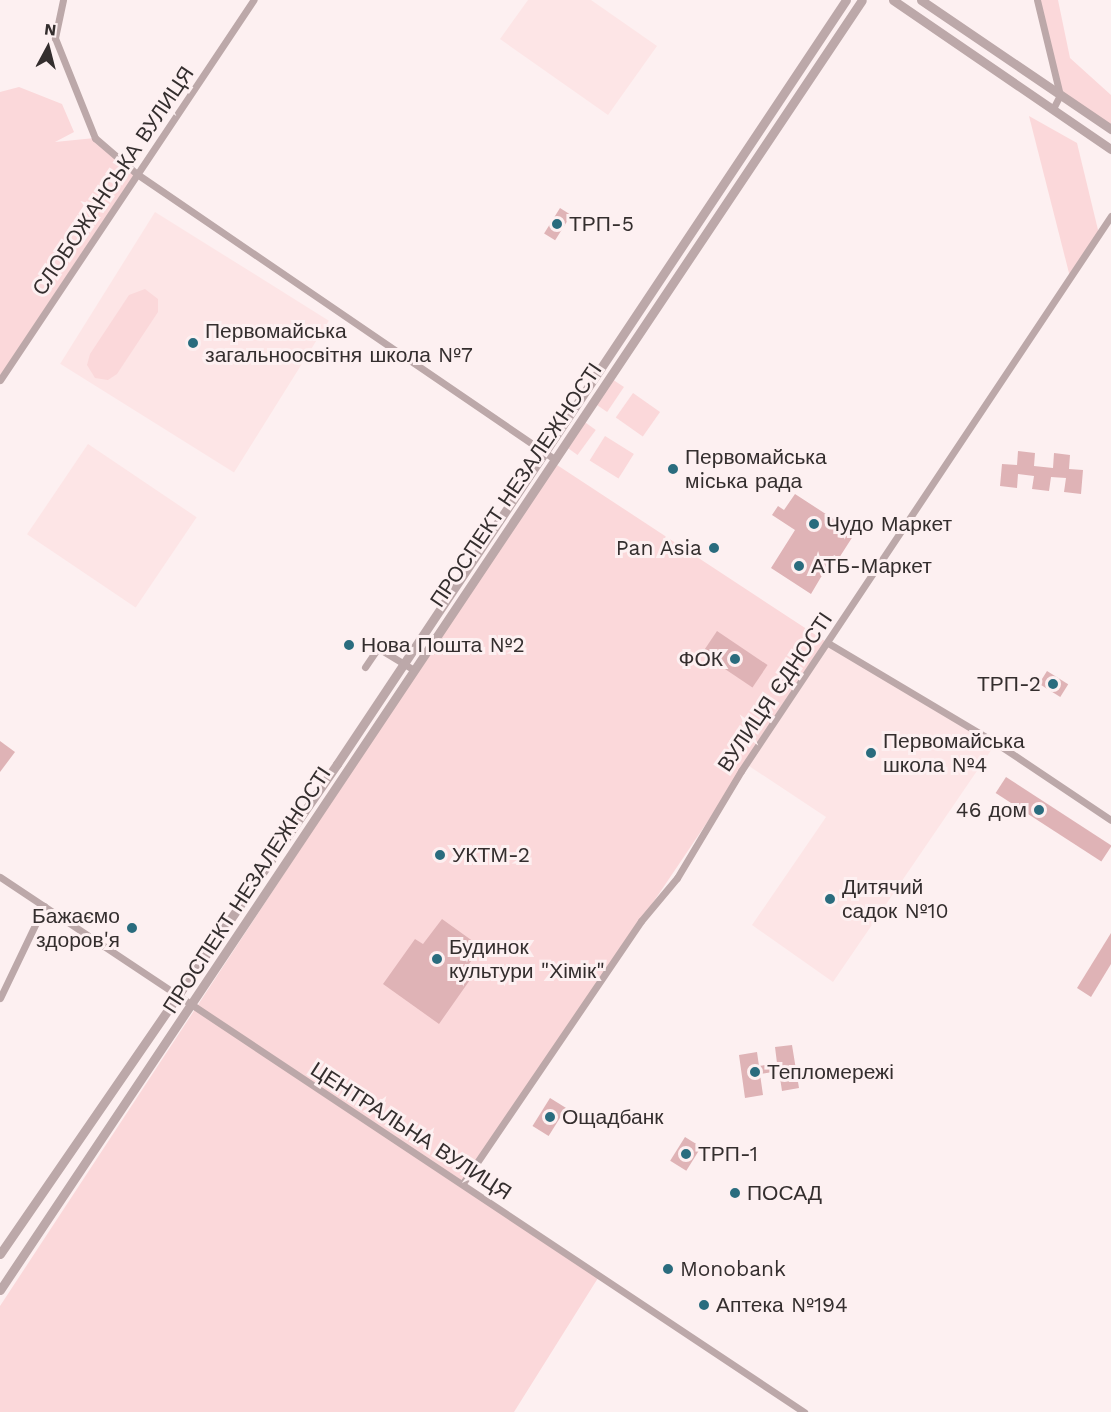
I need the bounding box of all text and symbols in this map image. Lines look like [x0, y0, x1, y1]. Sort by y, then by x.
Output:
north arrow [18, 18, 78, 78]
text: N [43, 19, 57, 40]
street label: СЛОБОЖАНСЬКА ВУЛИЦЯ [27, 62, 199, 300]
place label: ТРП-5 [569, 211, 634, 237]
marker: ТРП-5 [550, 217, 564, 231]
place label: Первомайська загальноосвітня школа №7 [205, 318, 473, 368]
marker: Первомайська загальноосвітня школа №7 [186, 336, 200, 350]
street label: ПРОСПЕКТ НЕЗАЛЕЖНОСТІ [425, 358, 607, 612]
place label: Первомайська мiська рада [685, 444, 827, 494]
marker: Первомайська мiська рада [666, 462, 680, 476]
place label: Чудо Маркет [826, 511, 952, 537]
marker: Чудо Маркет [807, 517, 821, 531]
place label: Pan Asia [615, 535, 702, 561]
marker: Pan Asia [707, 541, 721, 555]
place label: АТБ-Маркет [811, 553, 932, 579]
marker: АТБ-Маркет [792, 559, 806, 573]
street label: ВУЛИЦЯ ЄДНОСТІ [712, 608, 838, 776]
place label: Нова Пошта №2 [361, 632, 525, 658]
marker: Нова Пошта №2 [342, 638, 356, 652]
place label: ФОК [678, 646, 723, 672]
marker: ФОК [728, 652, 742, 666]
place label: ТРП-2 [977, 671, 1041, 697]
marker: ТРП-2 [1046, 677, 1060, 691]
place label: Первомайська школа №4 [883, 728, 1025, 778]
marker: Первомайська школа №4 [864, 746, 878, 760]
street label: ПРОСПЕКТ НЕЗАЛЕЖНОСТІ [158, 762, 336, 1018]
place label: 46 дом [956, 797, 1027, 823]
marker: 46 дом [1032, 803, 1046, 817]
place label: УКТМ-2 [452, 842, 530, 868]
marker: УКТМ-2 [433, 848, 447, 862]
place label: Дитячий садок №10 [842, 874, 949, 924]
marker: Дитячий садок №10 [823, 892, 837, 906]
place label: Бажаємо здоров'я [32, 903, 120, 953]
marker: Бажаємо здоров'я [125, 921, 139, 935]
place label: Будинок культури "Хімік" [449, 934, 605, 984]
marker: Будинок культури "Хімік" [430, 952, 444, 966]
street label: ЦЕНТРАЛЬНА ВУЛИЦЯ [306, 1057, 516, 1205]
place label: Тепломережі [767, 1059, 894, 1085]
marker: Тепломережі [748, 1065, 762, 1079]
place label: Ощадбанк [562, 1104, 664, 1130]
marker: Ощадбанк [543, 1110, 557, 1124]
place label: ТРП-1 [698, 1141, 758, 1167]
marker: ТРП-1 [679, 1147, 693, 1161]
place label: ПОСАД [747, 1180, 822, 1206]
marker: ПОСАД [728, 1186, 742, 1200]
place label: Monobank [680, 1256, 786, 1282]
marker: Monobank [661, 1262, 675, 1276]
place label: Аптека №194 [716, 1292, 848, 1318]
marker: Аптека №194 [697, 1298, 711, 1312]

